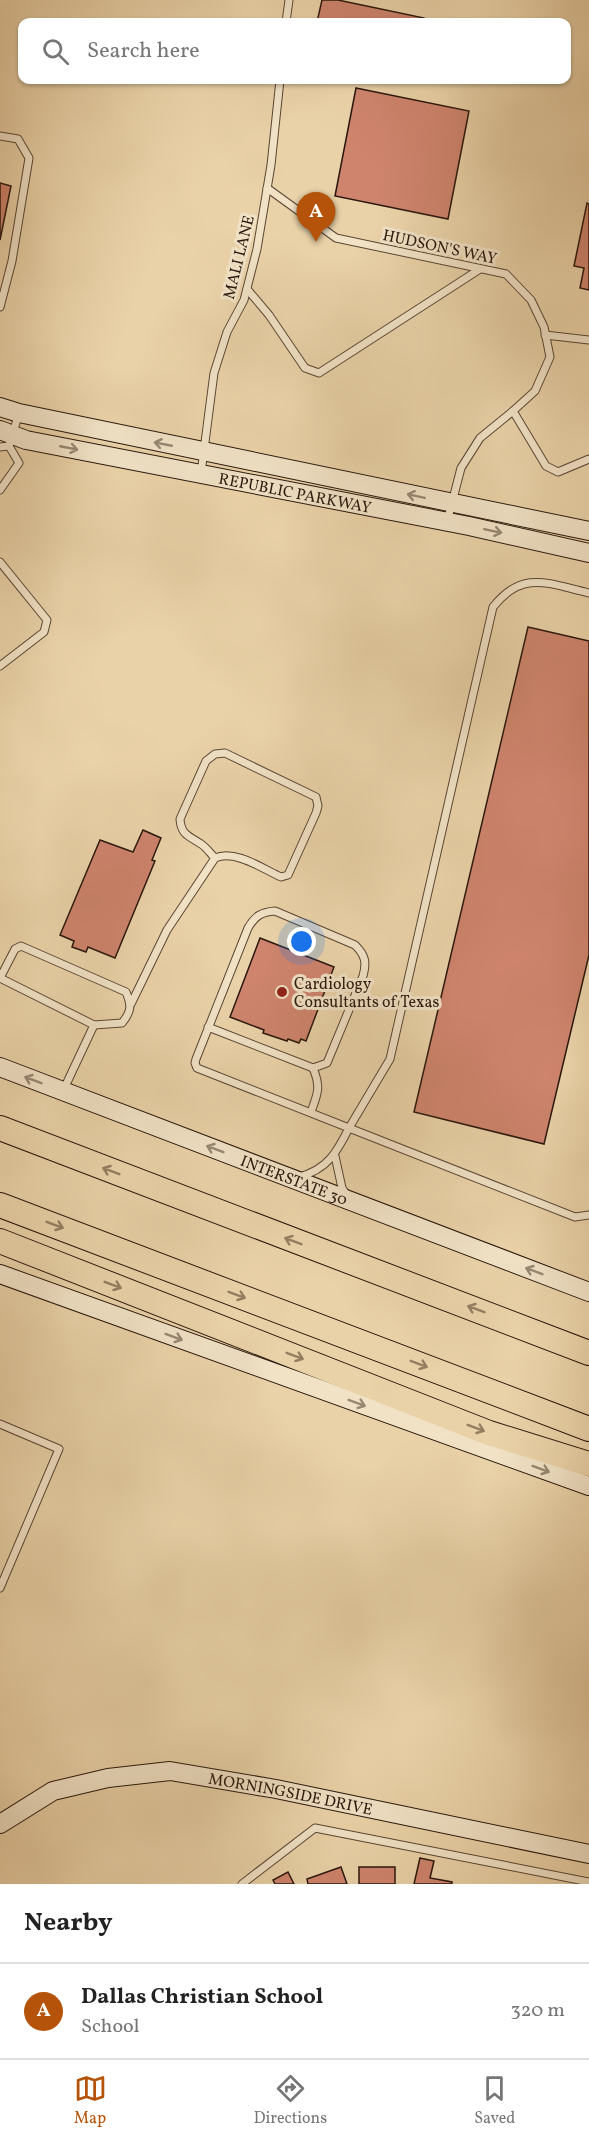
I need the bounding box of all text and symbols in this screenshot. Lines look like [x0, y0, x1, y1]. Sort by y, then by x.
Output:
search box [18, 18, 571, 84]
icon: search [39, 35, 72, 68]
text: Search here [87, 36, 200, 67]
pin: A [296, 192, 336, 242]
street label: MALI LANE [219, 213, 261, 302]
street label: HUDSON'S WAY [380, 225, 499, 271]
one-way arrow [154, 438, 174, 449]
one-way arrow [59, 443, 79, 454]
street label: REPUBLIC PARKWAY [217, 469, 373, 520]
one-way arrow [407, 490, 426, 501]
one-way arrow [483, 526, 502, 537]
your location [287, 927, 316, 956]
place label: Cardiology Consultants of Texas [294, 974, 439, 1014]
marker: Cardiology Consultants of Texas [275, 985, 289, 999]
one-way arrow [24, 1073, 43, 1084]
one-way arrow [206, 1143, 225, 1154]
street label: INTERSTATE 30 [237, 1151, 350, 1212]
one-way arrow [102, 1165, 121, 1176]
one-way arrow [45, 1221, 63, 1232]
one-way arrow [284, 1234, 303, 1245]
one-way arrow [526, 1265, 544, 1276]
one-way arrow [103, 1280, 122, 1291]
one-way arrow [227, 1290, 246, 1301]
one-way arrow [467, 1303, 485, 1314]
one-way arrow [164, 1332, 182, 1343]
one-way arrow [285, 1351, 303, 1362]
one-way arrow [409, 1359, 428, 1370]
one-way arrow [347, 1398, 366, 1409]
one-way arrow [466, 1423, 485, 1434]
one-way arrow [531, 1464, 549, 1475]
street label: MORNINGSIDE DRIVE [207, 1769, 374, 1822]
text: Nearby [24, 1905, 113, 1941]
text: Dallas Christian School [81, 1982, 323, 2013]
text: A [36, 1997, 51, 2025]
text: 320 m [510, 1997, 565, 2025]
text: School [81, 2013, 139, 2041]
tab: Map [74, 2072, 107, 2130]
tab: Directions [254, 2072, 327, 2130]
tab: Saved [474, 2072, 515, 2130]

